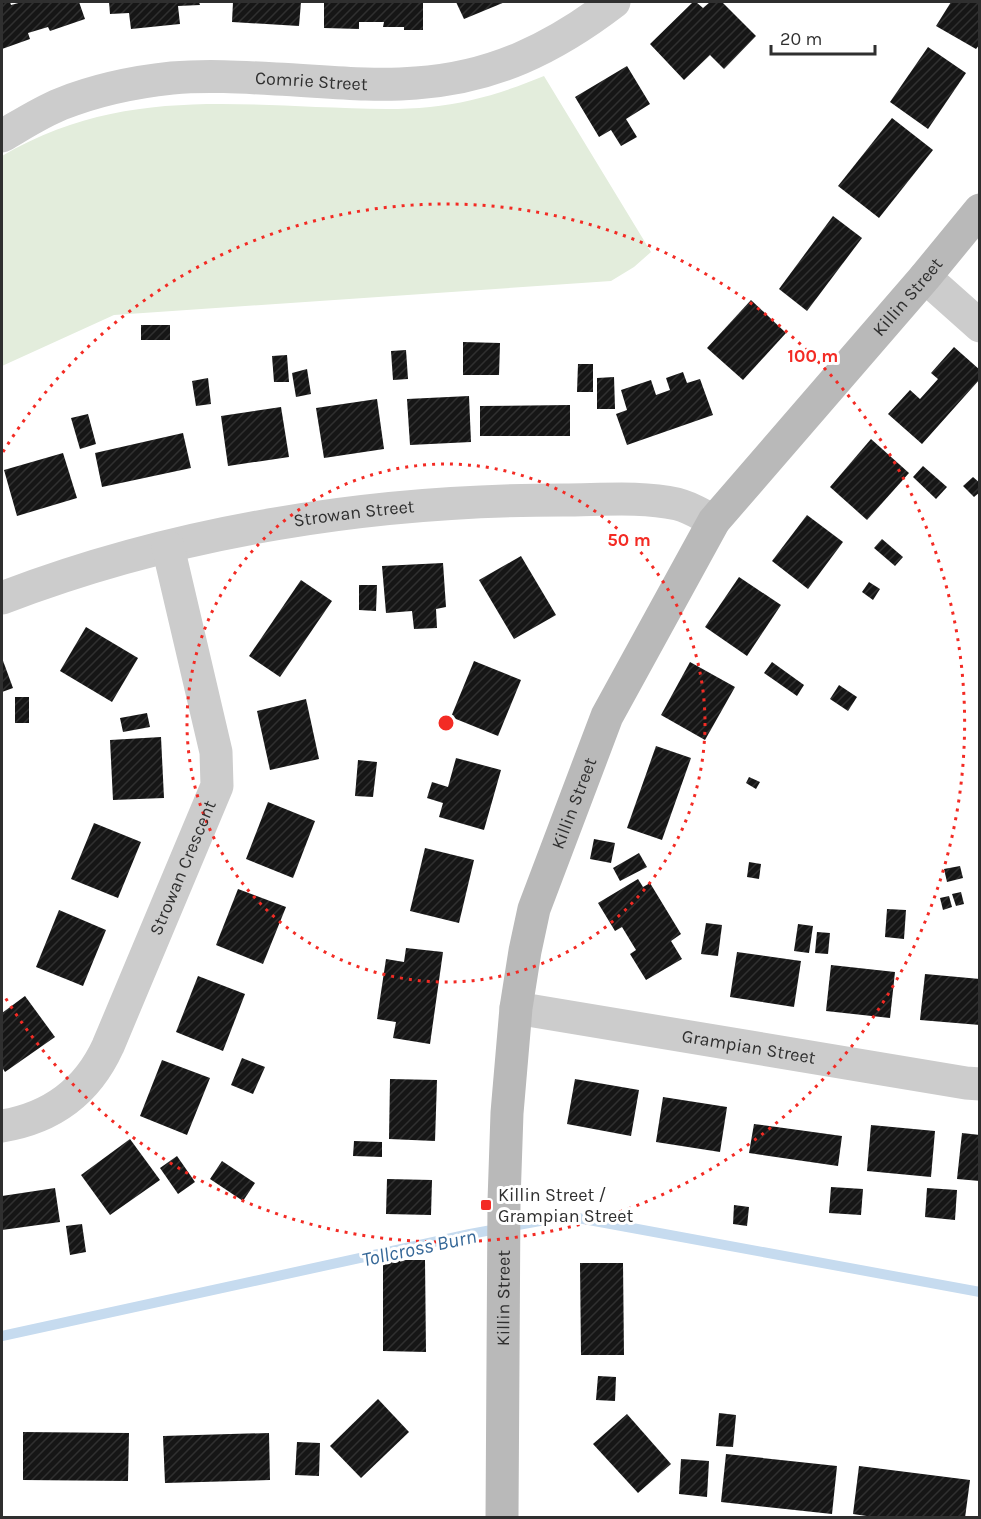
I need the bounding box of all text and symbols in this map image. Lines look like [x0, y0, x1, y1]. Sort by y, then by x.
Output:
scale bar [771, 18, 874, 56]
text: 20 m [780, 28, 822, 50]
street label: Comrie Street [254, 67, 368, 95]
street label: Killin Street [868, 253, 947, 341]
text: 100 m [788, 345, 838, 367]
street label: Strowan Street [292, 495, 416, 532]
text: 50 m [607, 529, 651, 551]
centre of rings [436, 713, 456, 733]
street label: Killin Street [547, 754, 601, 852]
street label: Strowan Crescent [145, 797, 221, 939]
street label: Grampian Street [680, 1025, 818, 1069]
place label: Killin Street / Grampian Street [498, 1184, 633, 1227]
marker: Killin Street / Grampian Street [479, 1198, 493, 1212]
water label: Tollcross Burn [360, 1225, 478, 1271]
street label: Killin Street [492, 1250, 515, 1346]

